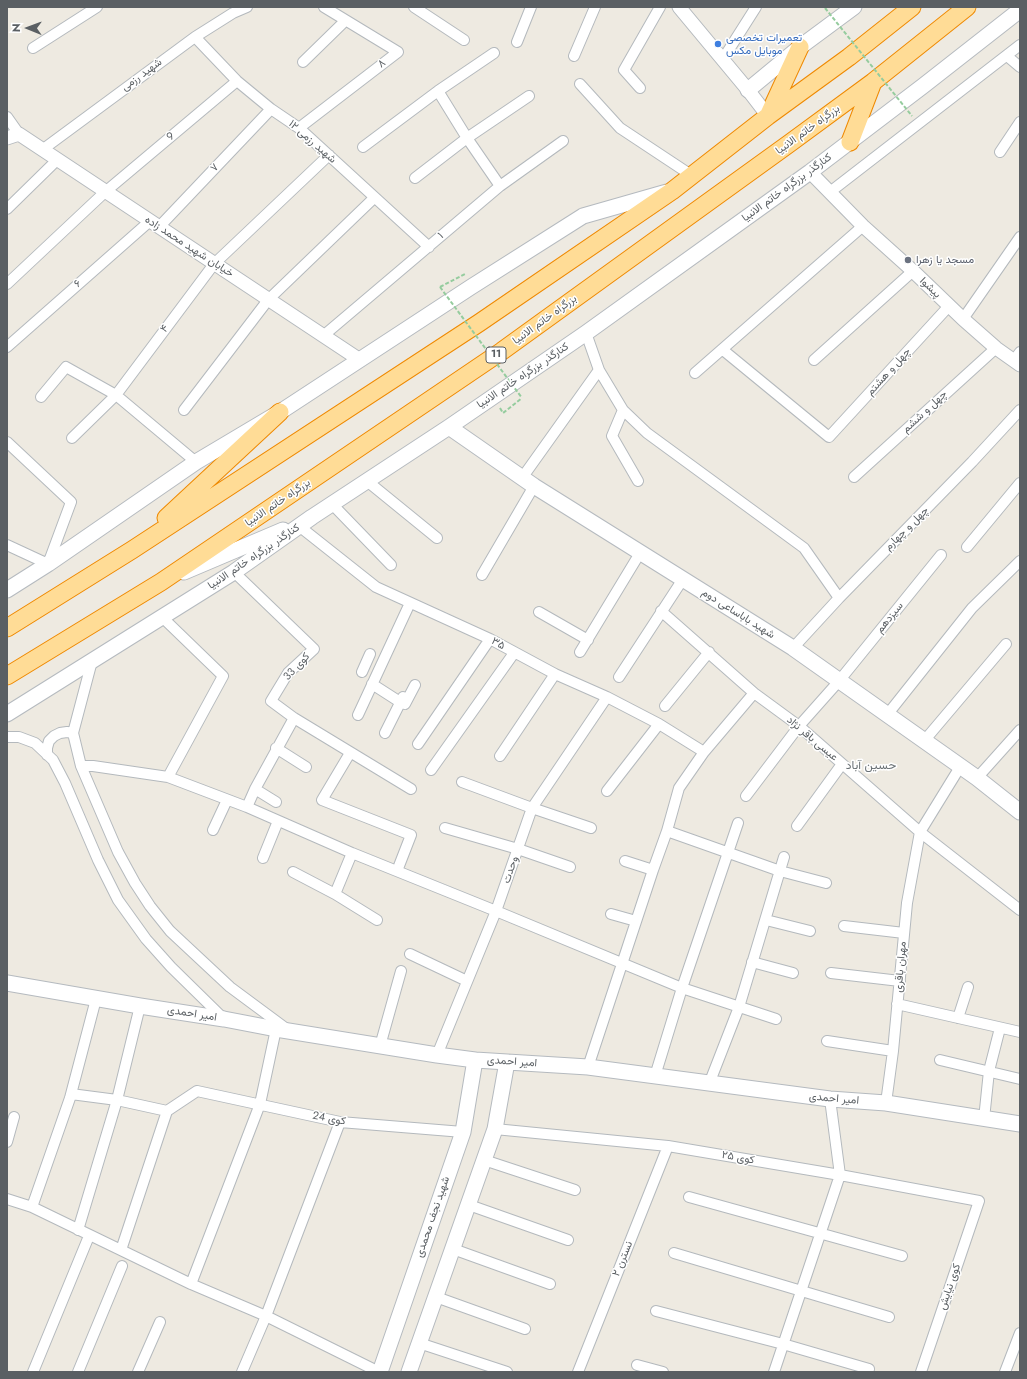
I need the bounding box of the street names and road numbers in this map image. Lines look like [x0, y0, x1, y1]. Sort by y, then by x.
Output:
street label: شهید رزمی [119, 56, 165, 94]
street label: ۸ [375, 57, 389, 71]
street label: بزرگراه خاتم الانبیا [773, 102, 843, 158]
street label: شهید رزمی ۱۲ [285, 118, 339, 166]
street label: 9 [164, 130, 178, 144]
street label: کنارگذر بزرگراه خاتم الانبیا [739, 151, 835, 225]
street label: ۷ [208, 161, 222, 175]
street label: خیابان شهید محمد زاده [142, 213, 236, 281]
street label: ۱ [436, 230, 446, 242]
street label: پیشوا [917, 275, 943, 301]
street label: ۶ [72, 277, 84, 291]
street label: بزرگراه خاتم الانبیا [510, 292, 580, 348]
street label: ۴ [158, 323, 172, 335]
street label: کنارگذر بزرگراه خاتم الانبیا [475, 340, 571, 412]
street label: چهل و هشتم [864, 345, 914, 399]
road number: 11 [486, 347, 506, 363]
street label: چهل و ششم [900, 388, 950, 436]
street label: بزرگراه خاتم الانبیا [243, 476, 313, 530]
street label: چهل و چهارم [882, 504, 932, 554]
street label: کنارگذر بزرگراه خاتم الانبیا [206, 521, 302, 593]
street label: شهید باباساعی دوم [699, 586, 777, 642]
street label: سیزدهم [873, 600, 907, 636]
street label: ۳۵ [489, 635, 507, 653]
street label: کوی 33 [281, 650, 313, 684]
street label: عیسی باقر نژاد [784, 714, 840, 764]
street label: وحدت [500, 855, 522, 885]
street label: مهران باقری [892, 941, 910, 993]
street label: امیر احمدی [166, 1004, 218, 1024]
street label: امیر احمدی [487, 1054, 537, 1070]
street label: امیر احمدی [808, 1090, 860, 1108]
street label: کوی 24 [311, 1109, 347, 1129]
street label: کوی ۲۵ [721, 1149, 755, 1167]
street label: شهید نجف محمدی [413, 1175, 453, 1259]
street label: نسترن ۲ [610, 1239, 636, 1279]
street label: کوی نیایش [936, 1262, 964, 1312]

